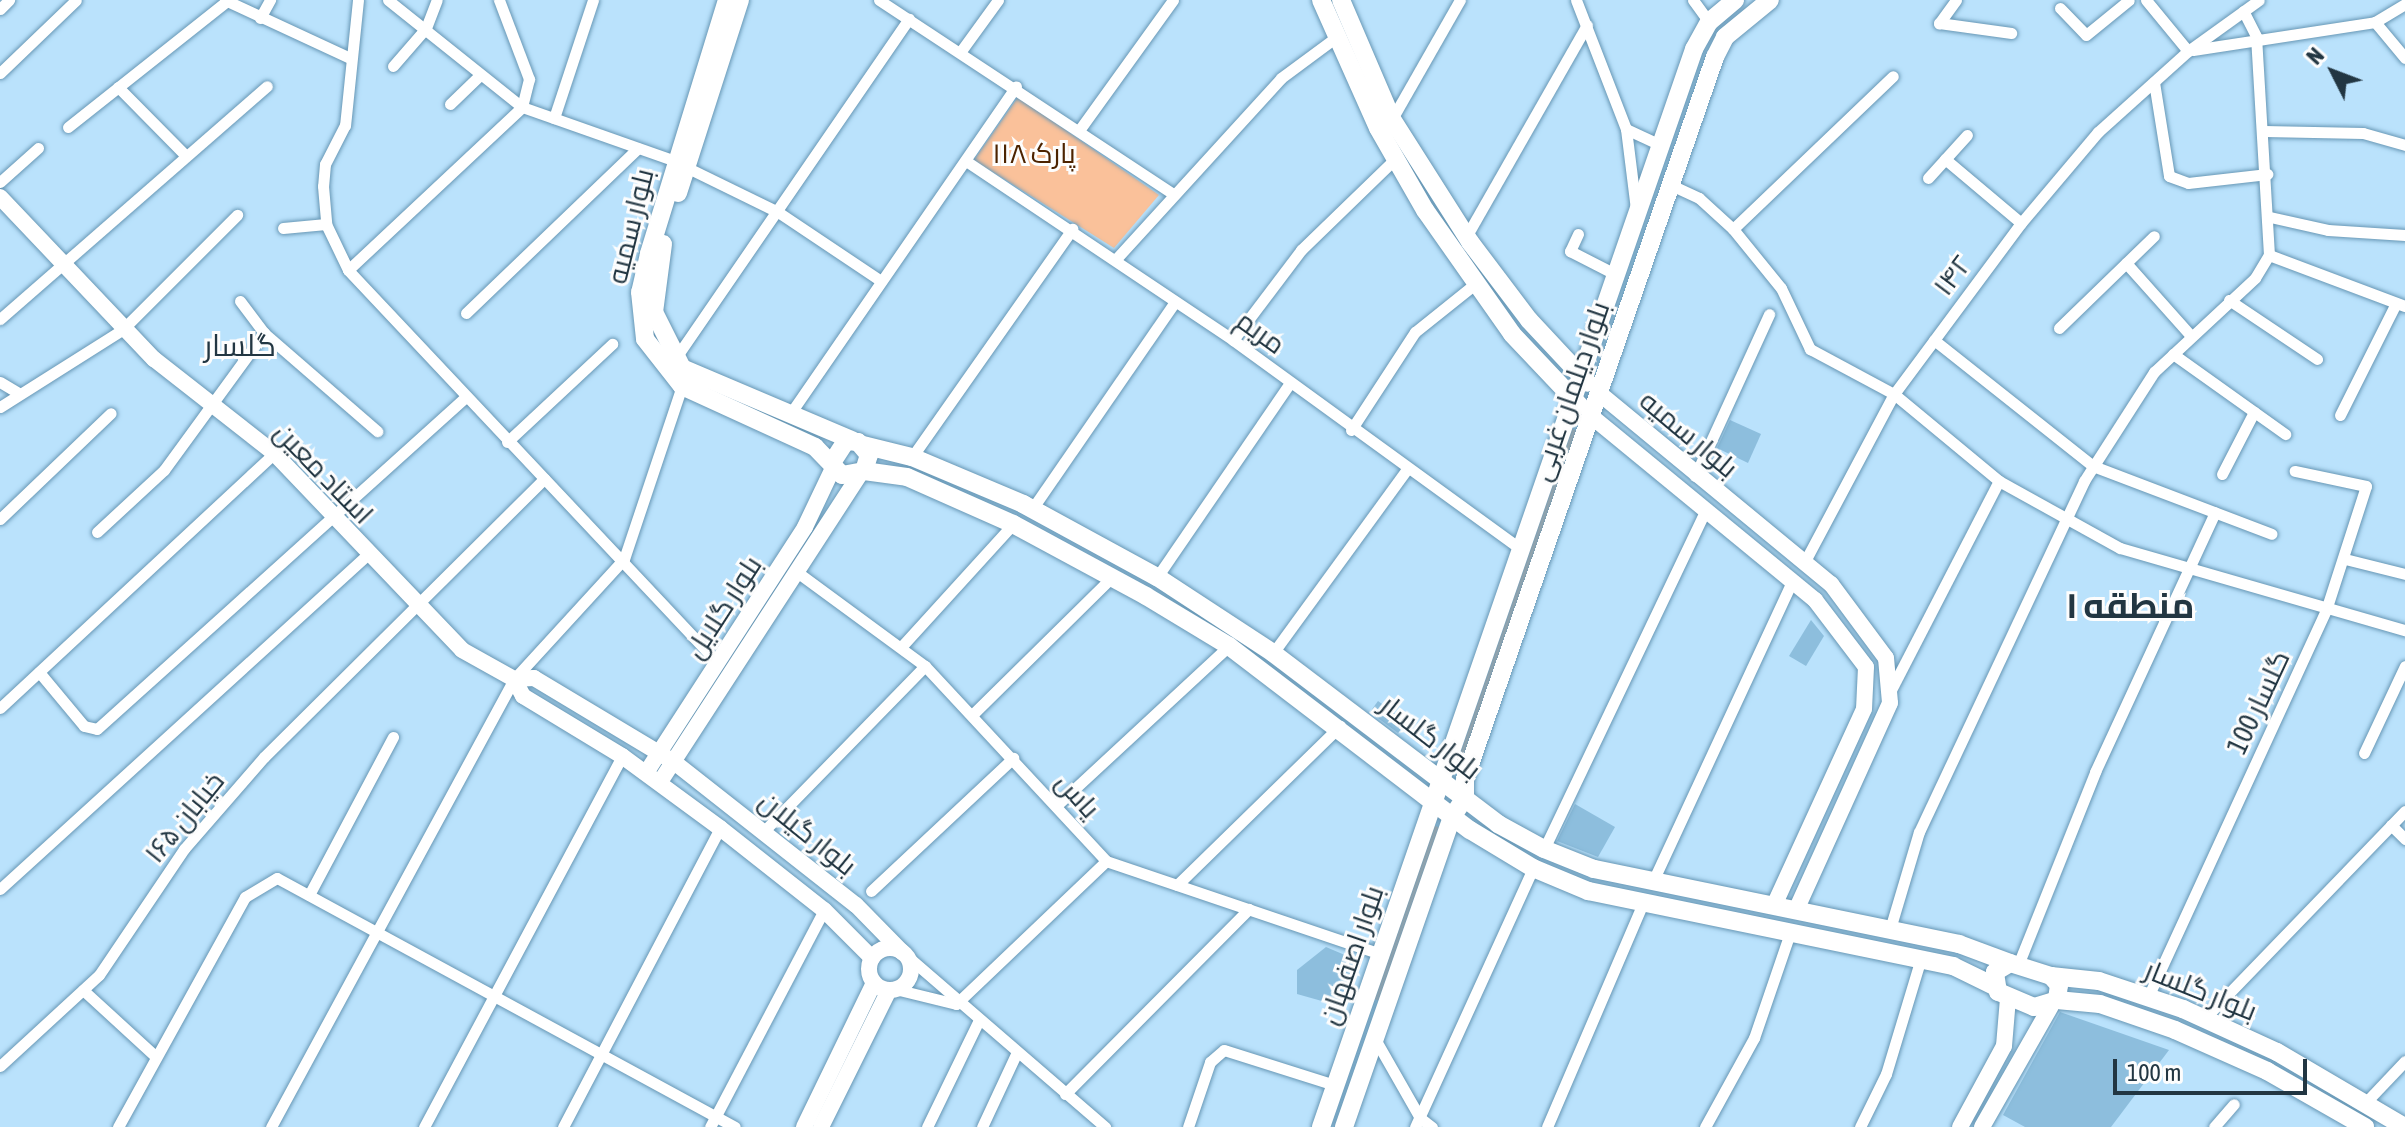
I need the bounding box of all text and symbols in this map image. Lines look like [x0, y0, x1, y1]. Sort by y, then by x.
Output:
north arrow [2293, 32, 2373, 112]
text: N [2301, 42, 2329, 69]
park label: پارک ۱۱۸ [992, 136, 1076, 170]
street label: بلوار سمیه [599, 165, 661, 287]
street label: ۱۴۲ [1926, 248, 1978, 302]
street label: بلوار دیلمان غربی [1524, 297, 1616, 485]
street label: مریم [1230, 303, 1292, 361]
district label: گلسار [204, 327, 276, 363]
street label: بلوار سمیه [1633, 383, 1745, 485]
street label: استاد معین [267, 415, 381, 531]
street label: بلوار گلایل [677, 549, 769, 665]
district label: منطقه ۱ [2066, 584, 2194, 628]
street label: گلسار 100 [2219, 645, 2297, 759]
street label: بلوار گلسار [1374, 687, 1488, 787]
street label: خیابان ۱۶۵ [137, 765, 231, 869]
street label: یاس [1049, 765, 1107, 825]
street label: بلوار گیلان [753, 784, 863, 882]
street label: بلوار اصفهان [1312, 881, 1390, 1029]
street label: بلوار گلسار [2140, 952, 2262, 1028]
scale bar [2117, 1043, 2311, 1093]
text: 100 m [2127, 1059, 2181, 1086]

